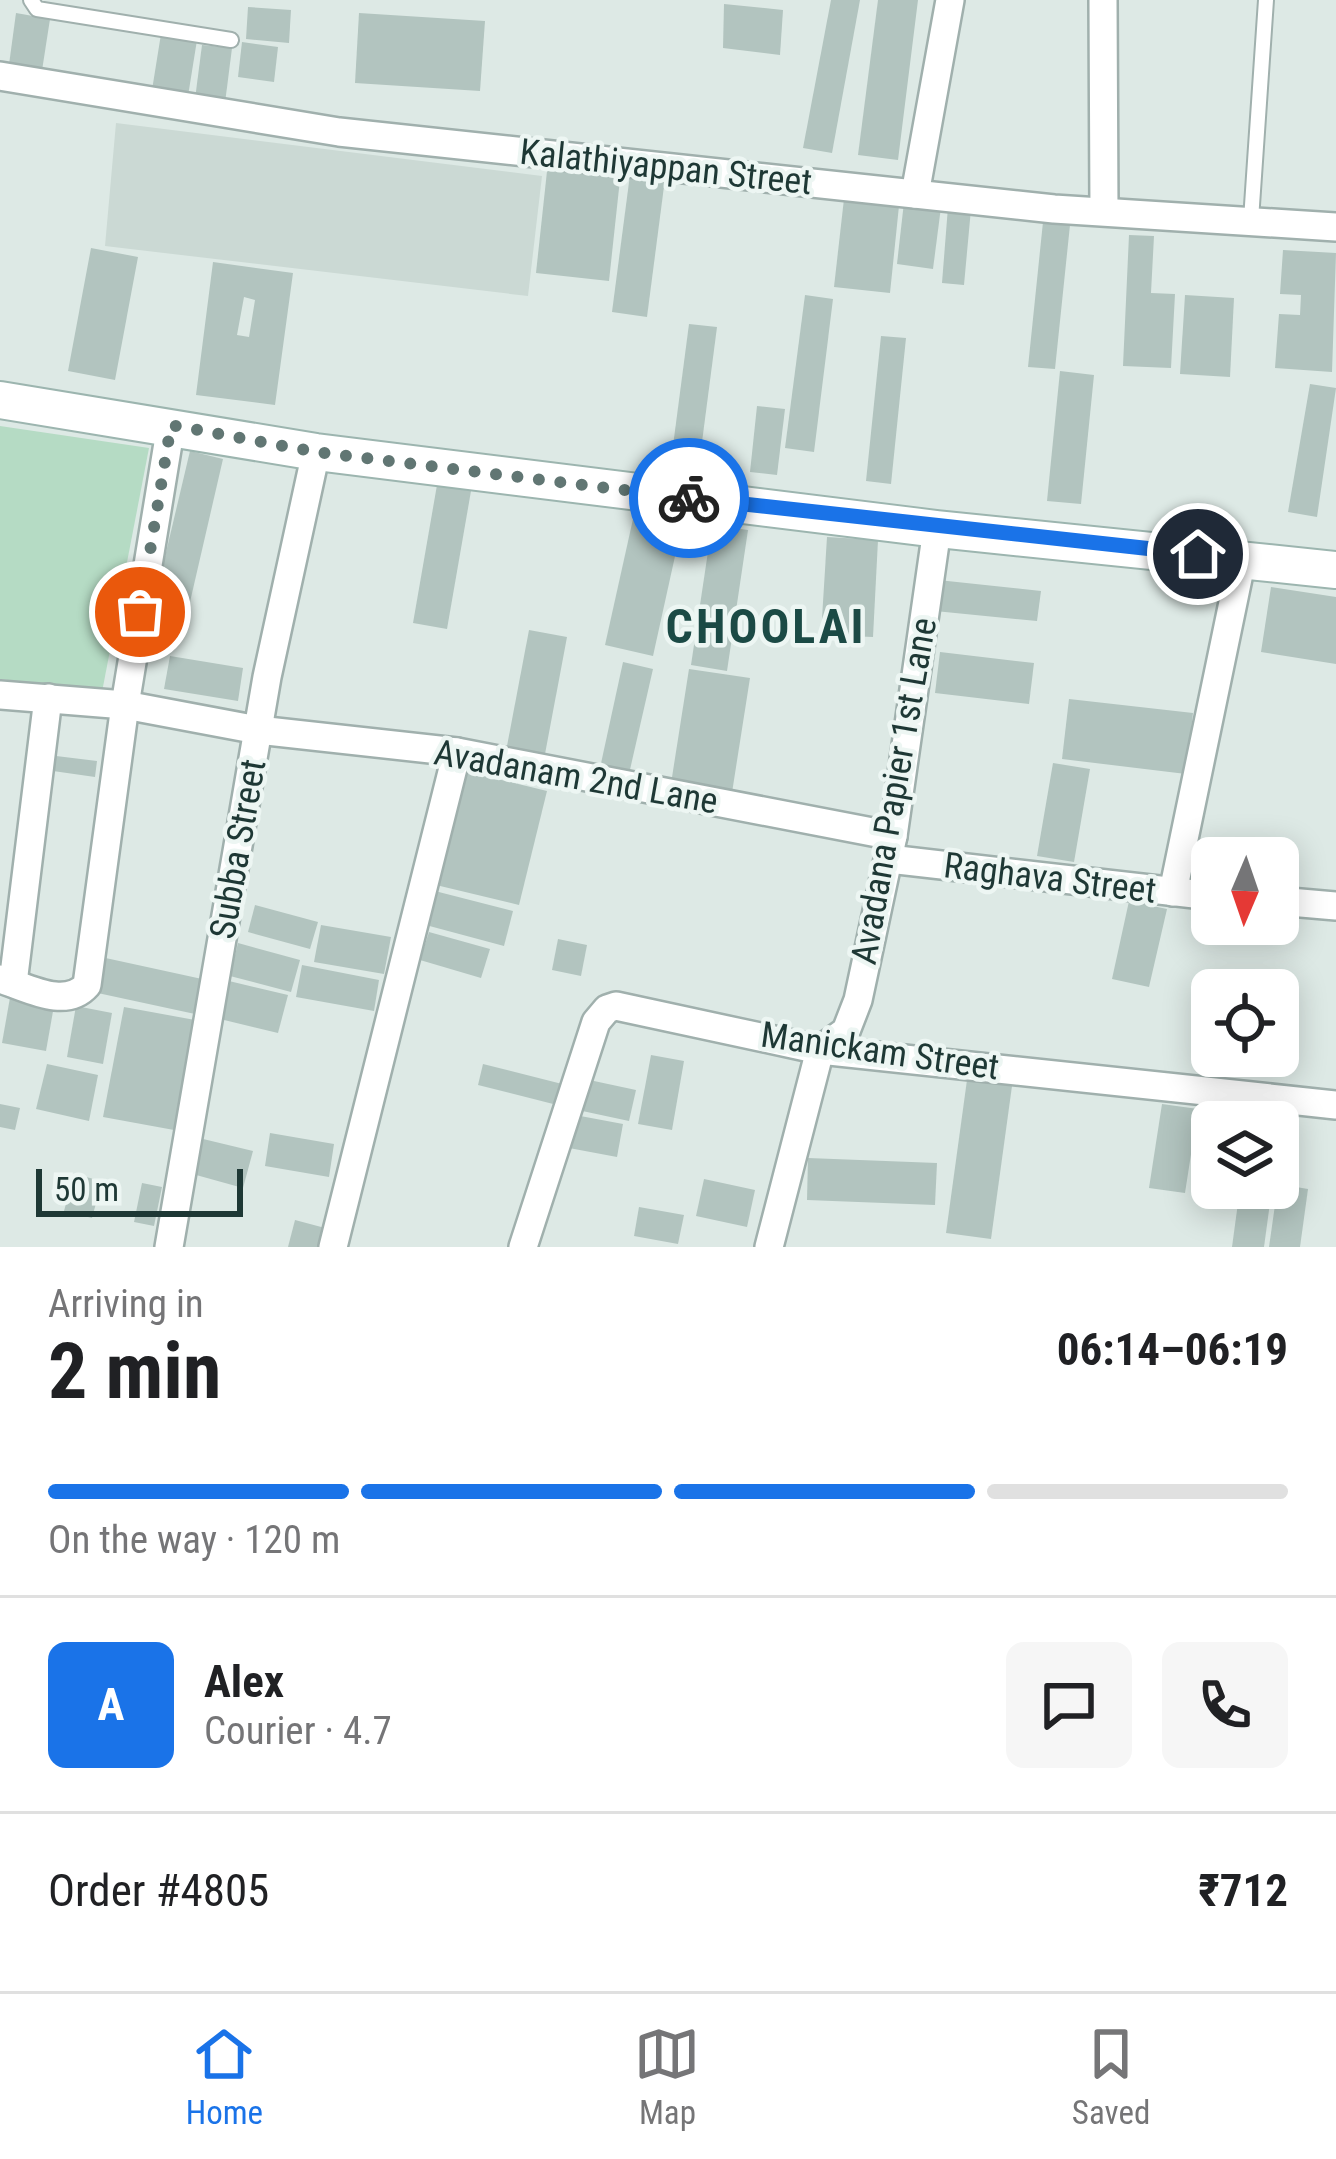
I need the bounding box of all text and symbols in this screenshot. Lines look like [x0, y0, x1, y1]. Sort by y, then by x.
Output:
street label: Kalathiyappan Street [518, 131, 814, 203]
courier [629, 438, 749, 558]
icon: bike [656, 465, 722, 531]
pin [1147, 503, 1249, 605]
icon: home [1165, 521, 1231, 587]
pin [89, 561, 191, 663]
icon: bag [107, 579, 173, 645]
district label: CHOOLAI [666, 598, 866, 655]
street label: Avadana Papier 1st Lane [843, 614, 945, 968]
street label: Avadanam 2nd Lane [431, 731, 721, 823]
street label: Subba Street [202, 756, 274, 942]
north arrow [1191, 837, 1299, 945]
map controls [1191, 837, 1299, 1209]
street label: Raghava Street [942, 844, 1158, 912]
button: locate [1191, 969, 1299, 1077]
street label: Manickam Street [758, 1014, 1002, 1088]
button: layers [1191, 1101, 1299, 1209]
scale bar [36, 1163, 243, 1216]
text: 50 m [54, 1170, 119, 1209]
text: Arriving in [48, 1281, 204, 1327]
text: 06:14–06:19 [1057, 1323, 1288, 1376]
text: 2 min [48, 1326, 221, 1417]
text: On the way · 120 m [48, 1517, 340, 1563]
button: chat [1006, 1642, 1132, 1768]
button: phone [1162, 1642, 1288, 1768]
text: Alex [204, 1655, 284, 1708]
text: A [98, 1678, 124, 1731]
text: Courier · 4.7 [204, 1708, 392, 1754]
text: Order #4805 [48, 1864, 269, 1917]
text: ₹712 [1198, 1864, 1288, 1917]
tab: Home [186, 2021, 263, 2132]
tab: Map [634, 2021, 700, 2132]
tab: Saved [1072, 2021, 1150, 2132]

